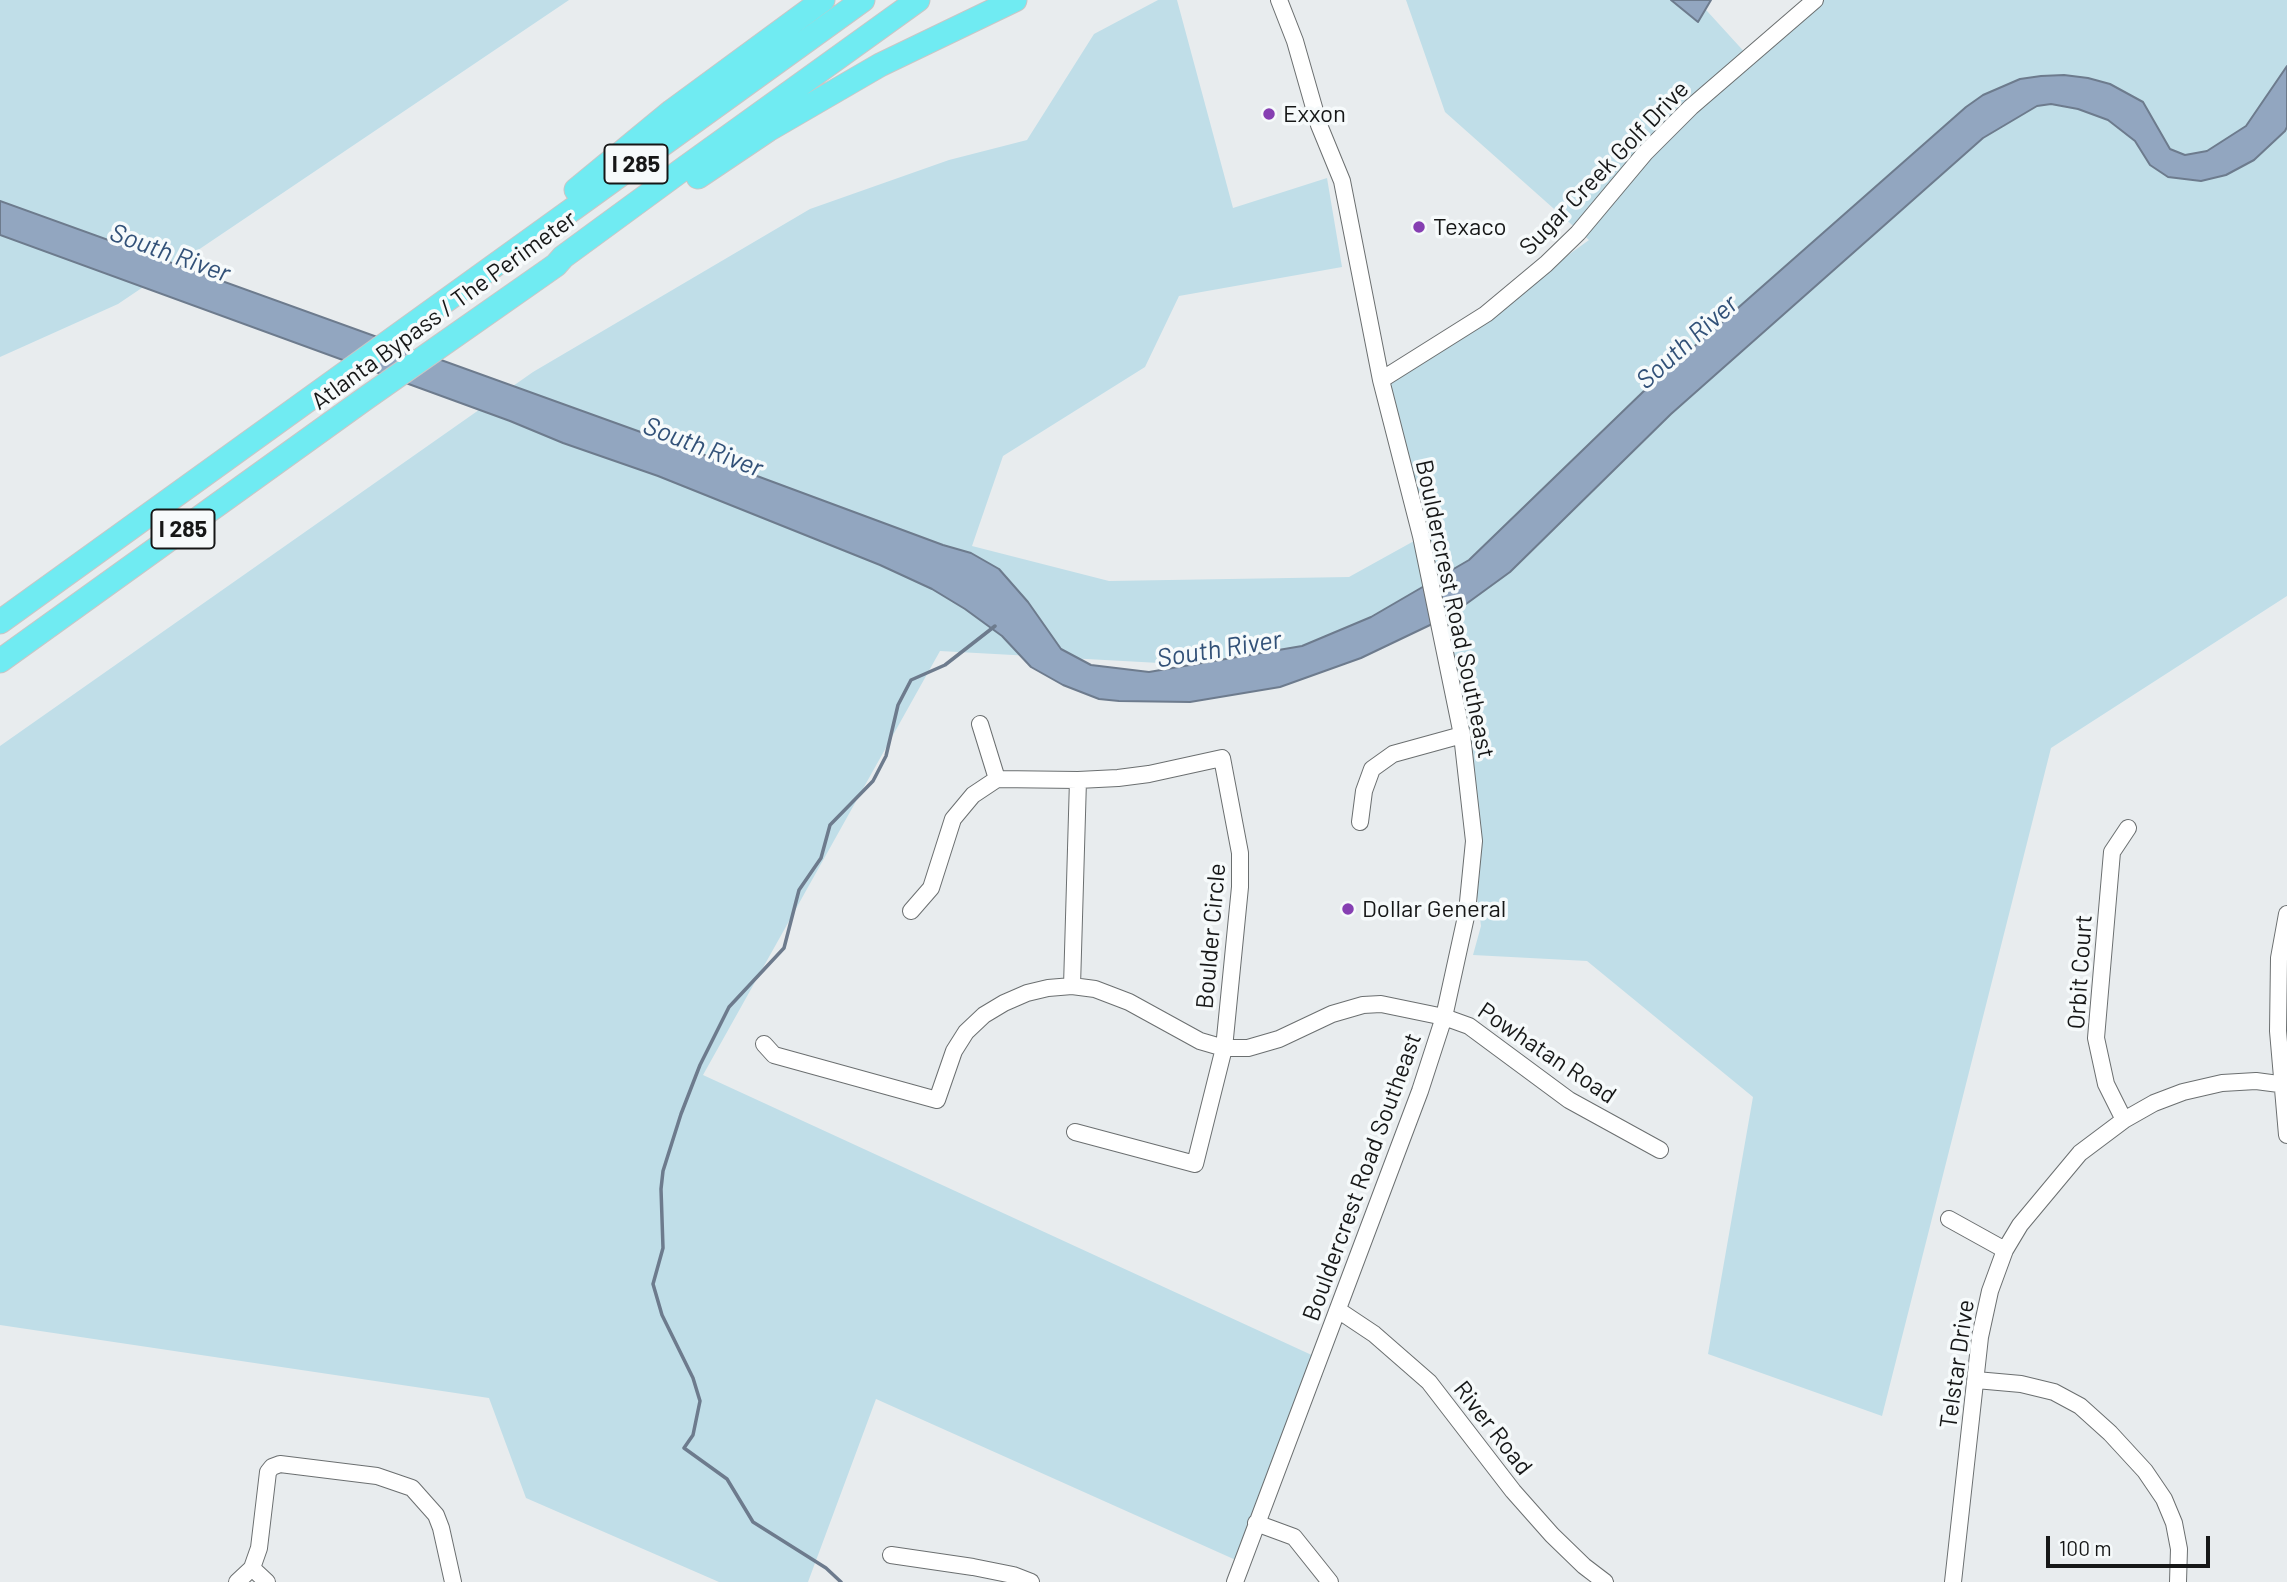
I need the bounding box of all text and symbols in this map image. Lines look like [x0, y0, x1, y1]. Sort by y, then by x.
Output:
street label: Sugar Creek Golf Drive [1513, 75, 1695, 261]
place label: Exxon [1283, 100, 1346, 128]
marker: Exxon [1261, 106, 1277, 122]
road number: I 285 [604, 144, 668, 183]
street label: Atlanta Bypass / The Perimeter [306, 204, 582, 416]
place label: Texaco [1433, 213, 1507, 241]
water label: South River [106, 217, 234, 289]
marker: Texaco [1411, 219, 1427, 235]
water label: South River [1630, 288, 1744, 396]
water label: South River [639, 410, 767, 484]
street label: Bouldercrest Road Southeast [1409, 457, 1501, 761]
road number: I 285 [152, 509, 214, 548]
water label: South River [1154, 624, 1284, 674]
street label: Boulder Circle [1190, 862, 1232, 1010]
place label: Dollar General [1362, 895, 1506, 923]
marker: Dollar General [1340, 901, 1356, 917]
street label: Orbit Court [2062, 914, 2098, 1030]
street label: Powhatan Road [1472, 996, 1622, 1110]
street label: Bouldercrest Road Southeast [1296, 1029, 1428, 1325]
street label: Telstar Drive [1934, 1298, 1980, 1430]
street label: River Road [1447, 1375, 1539, 1481]
scale bar [2049, 1522, 2214, 1566]
text: 100 m [2059, 1535, 2112, 1560]

